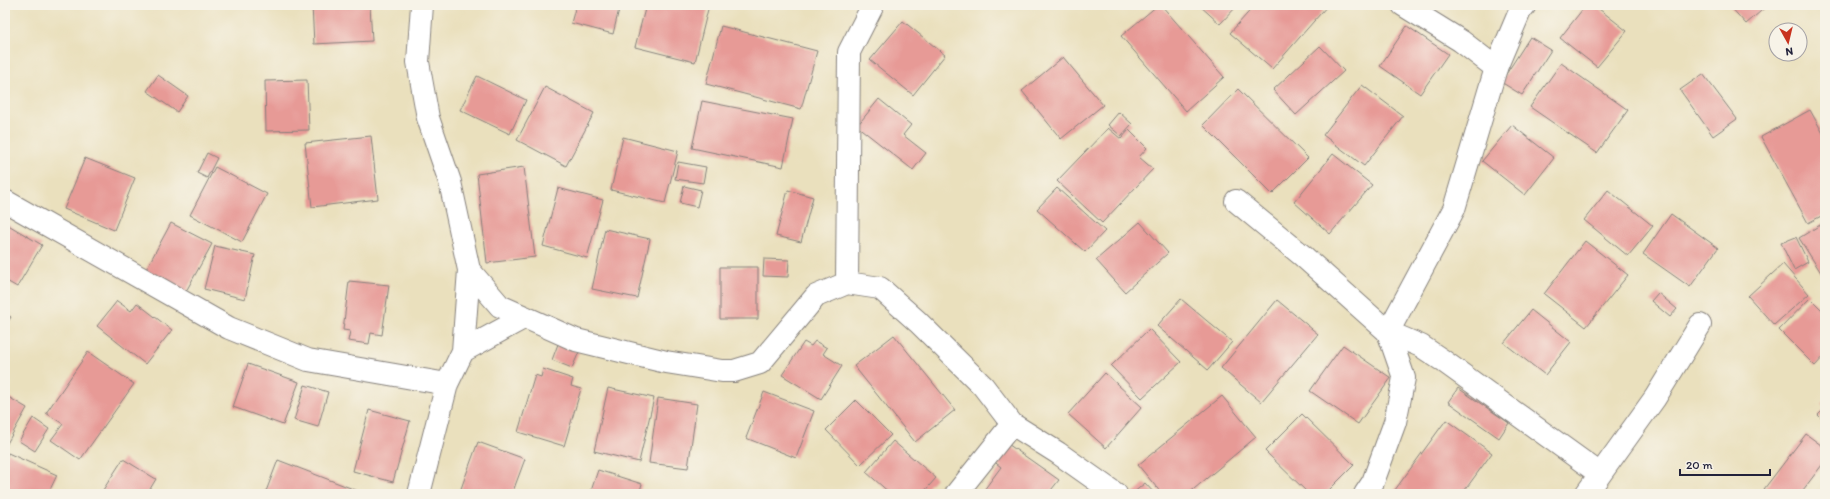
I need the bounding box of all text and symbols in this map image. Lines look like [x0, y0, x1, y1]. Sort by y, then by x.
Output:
north arrow [1768, 22, 1808, 62]
text: N [1785, 44, 1794, 58]
scale bar [1680, 451, 1770, 477]
text: 20 m [1686, 458, 1713, 472]

